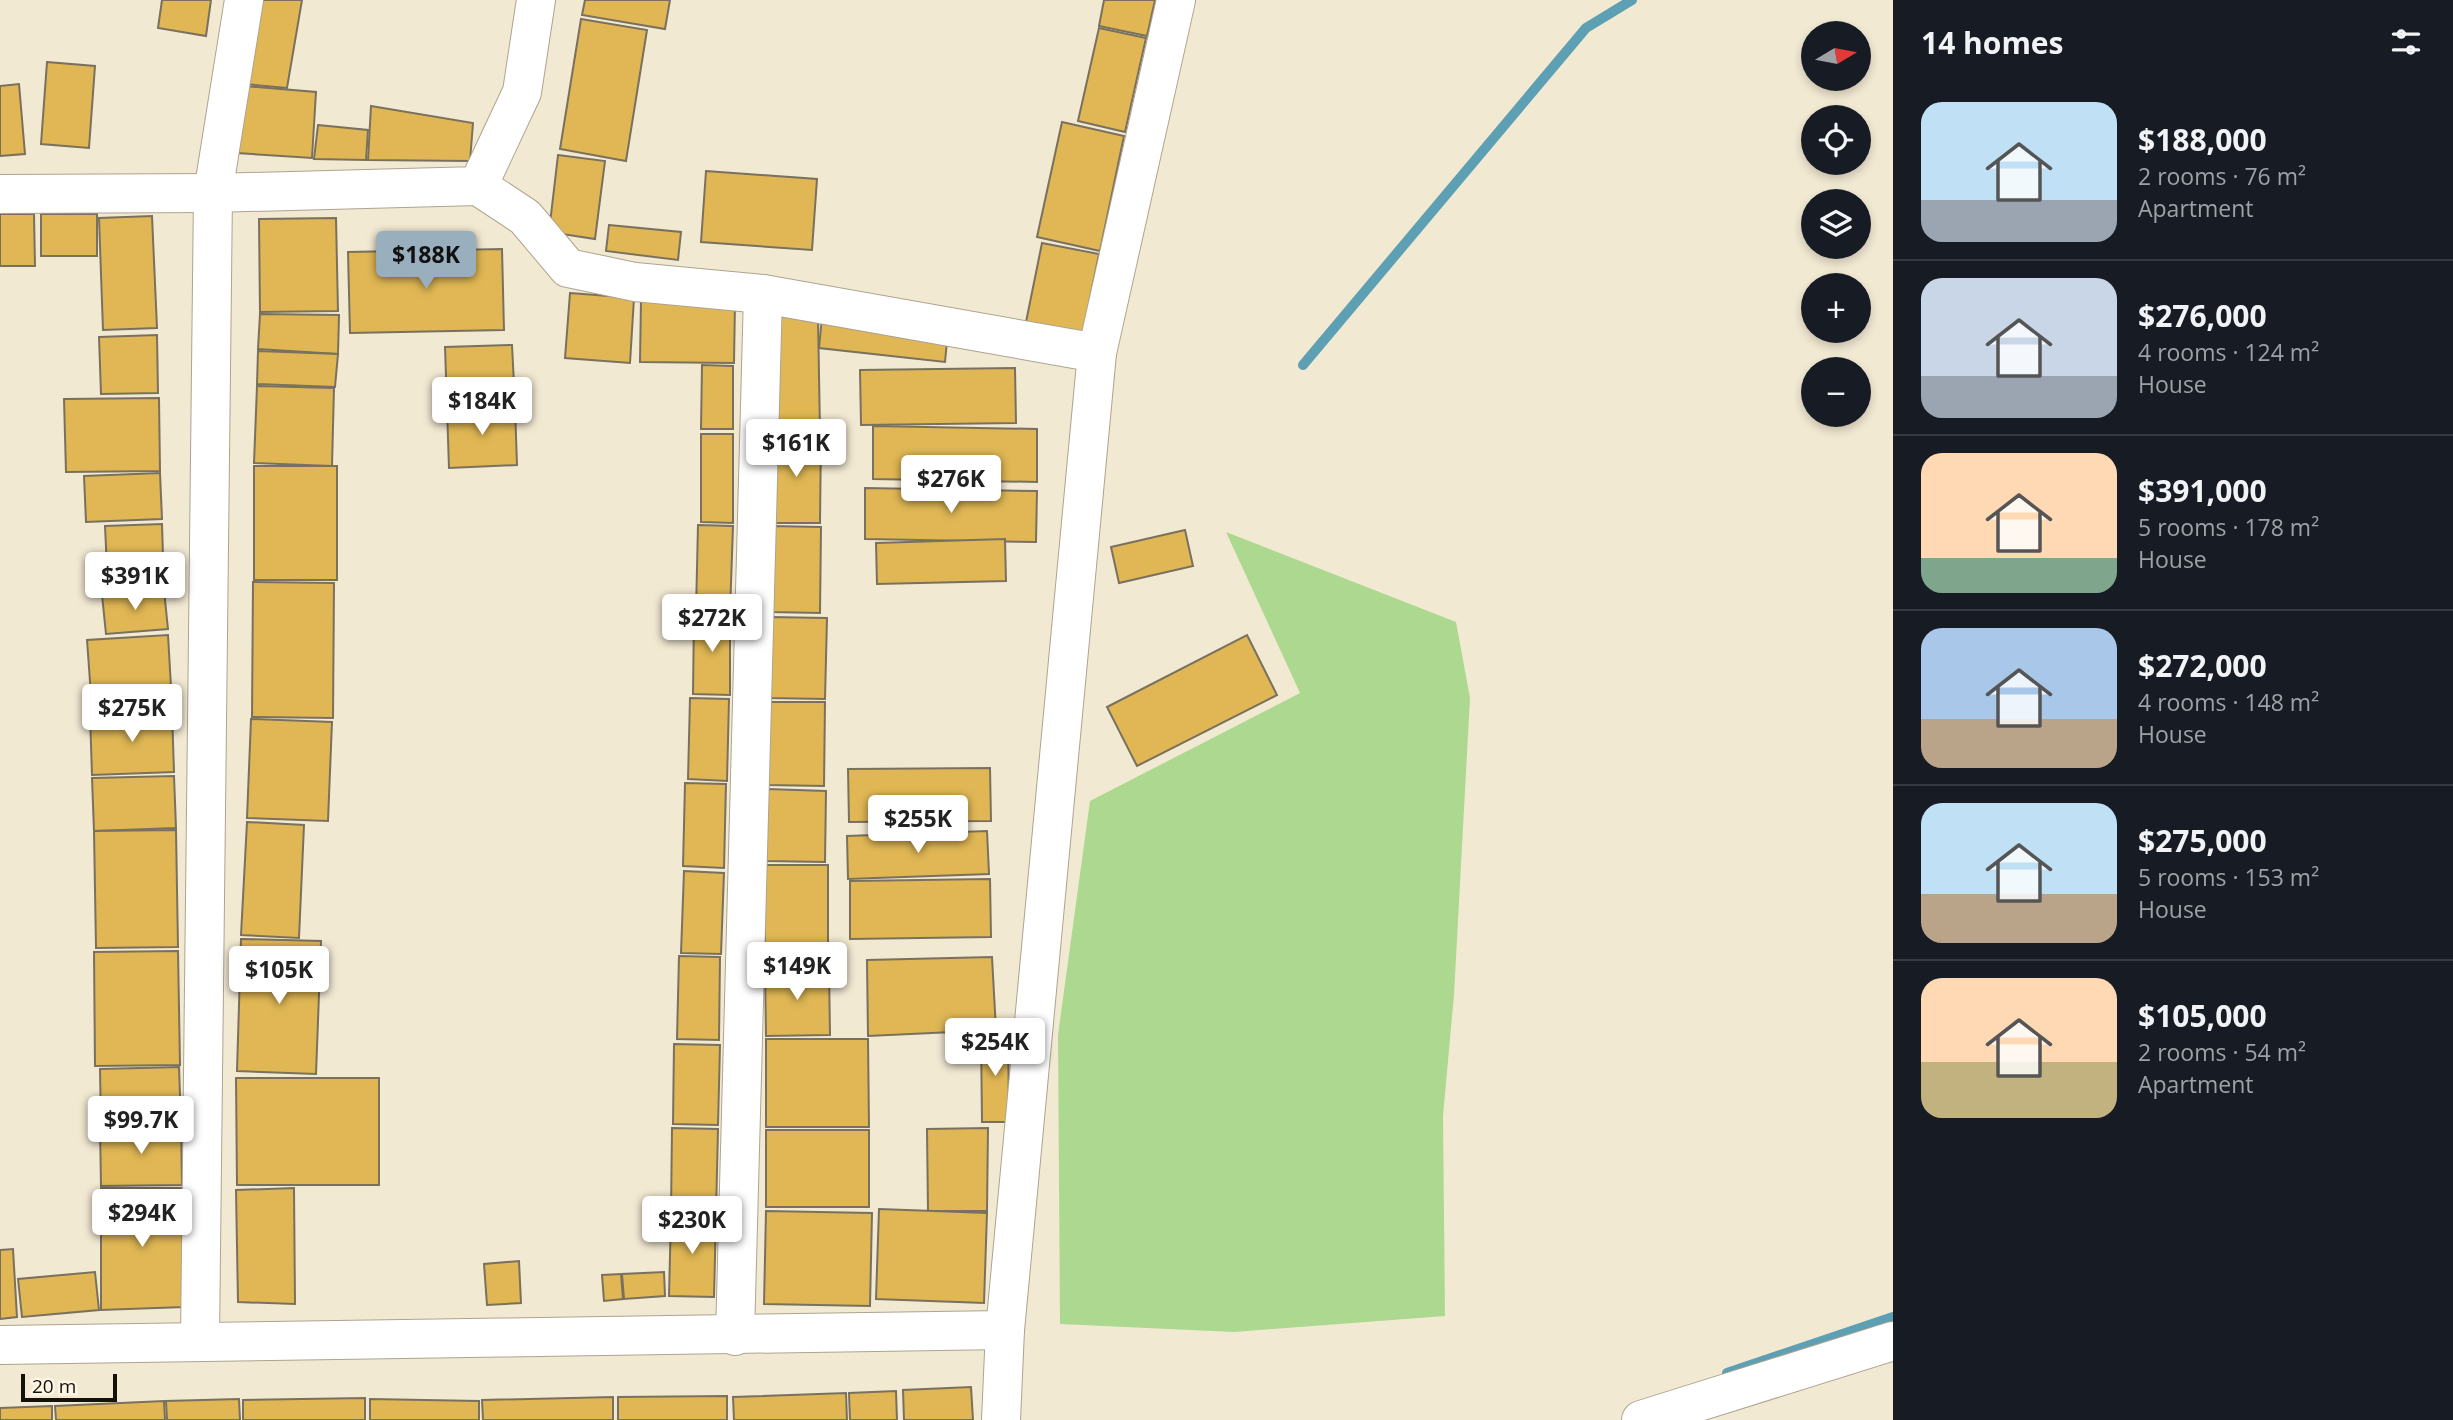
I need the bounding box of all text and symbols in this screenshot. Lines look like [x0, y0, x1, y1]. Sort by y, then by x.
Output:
north arrow [1801, 21, 1871, 91]
map controls [1801, 21, 1871, 427]
text: 14 homes [1921, 22, 2064, 63]
icon: filters [2387, 23, 2425, 61]
button: locate [1801, 105, 1871, 175]
text: $188,000 [2138, 119, 2267, 160]
icon: home [1977, 130, 2061, 214]
text: 2 rooms · 76 m² [2138, 160, 2306, 192]
button: layers [1801, 189, 1871, 259]
text: Apartment [2138, 192, 2254, 224]
pin: $188K [377, 232, 475, 291]
text: $188K [392, 238, 460, 270]
button: + [1801, 273, 1871, 343]
text: $276,000 [2138, 295, 2267, 336]
icon: home [1977, 306, 2061, 390]
text: 4 rooms · 124 m² [2138, 336, 2319, 368]
button: − [1801, 357, 1871, 427]
text: House [2138, 368, 2207, 400]
pin: $184K [433, 378, 531, 437]
text: $184K [448, 384, 516, 416]
pin: $161K [747, 420, 845, 479]
text: $161K [762, 426, 830, 458]
pin: $276K [902, 456, 1000, 515]
text: $276K [917, 462, 985, 494]
text: $391,000 [2138, 470, 2267, 511]
icon: home [1977, 481, 2061, 565]
text: 5 rooms · 178 m² [2138, 511, 2319, 543]
text: House [2138, 543, 2207, 575]
pin: $391K [86, 552, 184, 612]
text: $391K [101, 559, 169, 591]
pin: $272K [663, 594, 761, 654]
text: $272K [678, 601, 746, 633]
text: $272,000 [2138, 645, 2267, 686]
icon: home [1977, 656, 2061, 740]
pin: $275K [83, 684, 181, 744]
text: 4 rooms · 148 m² [2138, 686, 2319, 718]
text: $275K [98, 691, 166, 723]
text: House [2138, 718, 2207, 750]
pin: $255K [869, 796, 967, 855]
text: $255K [884, 802, 952, 834]
text: $275,000 [2138, 820, 2267, 861]
icon: home [1977, 831, 2061, 915]
text: 5 rooms · 153 m² [2138, 861, 2319, 893]
text: House [2138, 893, 2207, 925]
pin: $149K [748, 942, 846, 1002]
pin: $105K [230, 946, 328, 1006]
text: $149K [763, 949, 831, 981]
text: $105K [245, 953, 313, 985]
text: $105,000 [2138, 995, 2267, 1036]
icon: home [1977, 1006, 2061, 1090]
pin: $254K [946, 1018, 1044, 1078]
text: $254K [961, 1025, 1029, 1057]
text: 2 rooms · 54 m² [2138, 1036, 2306, 1068]
text: Apartment [2138, 1068, 2254, 1100]
pin: $99.7K [84, 1096, 198, 1156]
text: $99.7K [104, 1103, 178, 1135]
pin: $294K [93, 1190, 191, 1249]
text: $294K [108, 1196, 176, 1228]
pin: $230K [643, 1196, 741, 1256]
text: $230K [658, 1203, 726, 1235]
scale bar [21, 1371, 117, 1403]
text: 20 m [32, 1373, 76, 1399]

